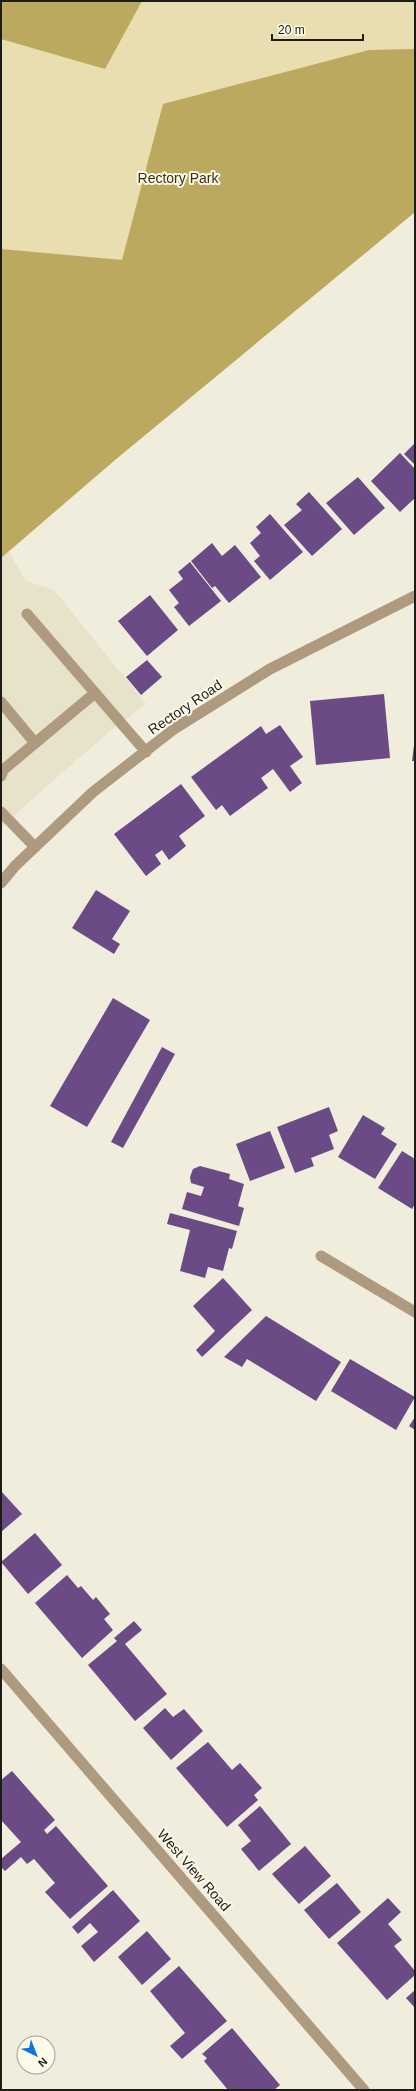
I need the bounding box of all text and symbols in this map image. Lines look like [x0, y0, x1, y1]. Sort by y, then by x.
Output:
scale bar [272, 16, 363, 42]
text: 20 m [278, 23, 305, 37]
park label: Rectory Park [138, 170, 219, 186]
street label: Rectory Road [145, 676, 225, 738]
street label: West View Road [154, 1826, 234, 1914]
north arrow [16, 2035, 56, 2075]
text: N [36, 2055, 50, 2069]

